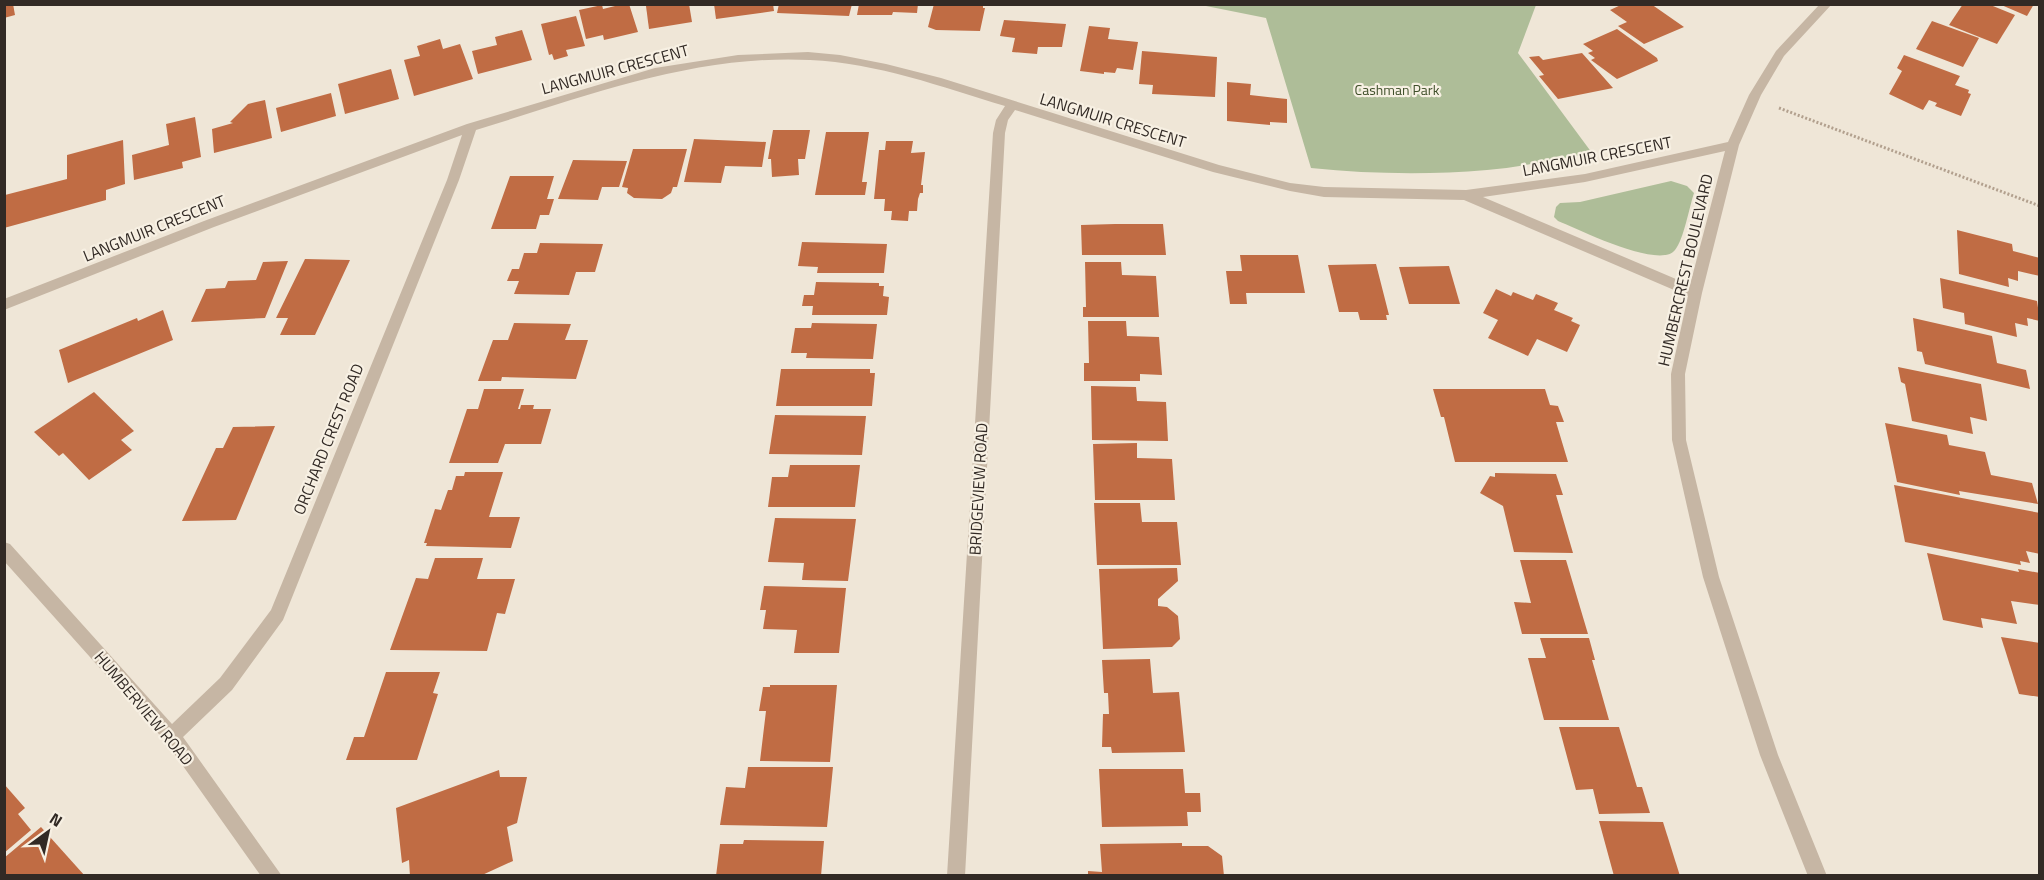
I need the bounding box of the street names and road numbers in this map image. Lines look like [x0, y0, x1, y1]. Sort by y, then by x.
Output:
street label: LANGMUIR CRESCENT [539, 38, 692, 100]
street label: LANGMUIR CRESCENT [1037, 86, 1190, 154]
street label: LANGMUIR CRESCENT [1520, 130, 1674, 182]
street label: HUMBERCREST BOULEVARD [1651, 171, 1719, 369]
street label: LANGMUIR CRESCENT [79, 188, 229, 268]
street label: ORCHARD CREST ROAD [287, 360, 369, 518]
street label: BRIDGEVIEW ROAD [963, 422, 993, 556]
street label: HUMBERVIEW ROAD [89, 646, 199, 770]

